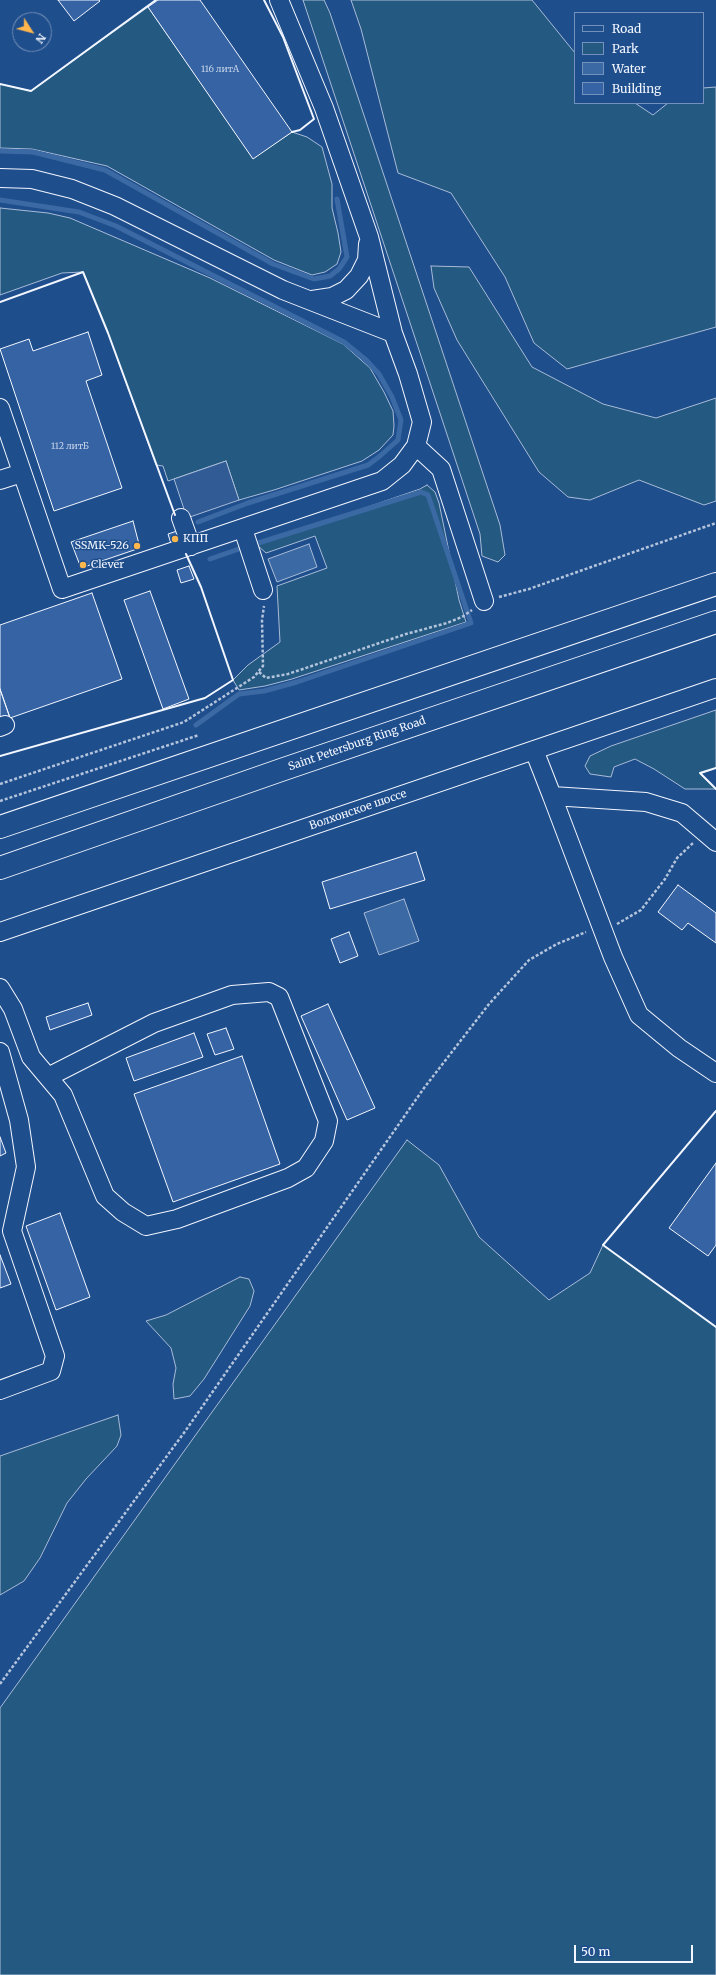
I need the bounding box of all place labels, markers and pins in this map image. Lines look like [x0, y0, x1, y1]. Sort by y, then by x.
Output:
place label: КПП [183, 532, 208, 546]
marker: КПП [170, 534, 180, 544]
place label: SSMK-526 [74, 539, 129, 553]
marker: SSMK-526 [132, 541, 142, 551]
place label: Clever [91, 558, 124, 572]
marker: Clever [78, 560, 88, 570]

